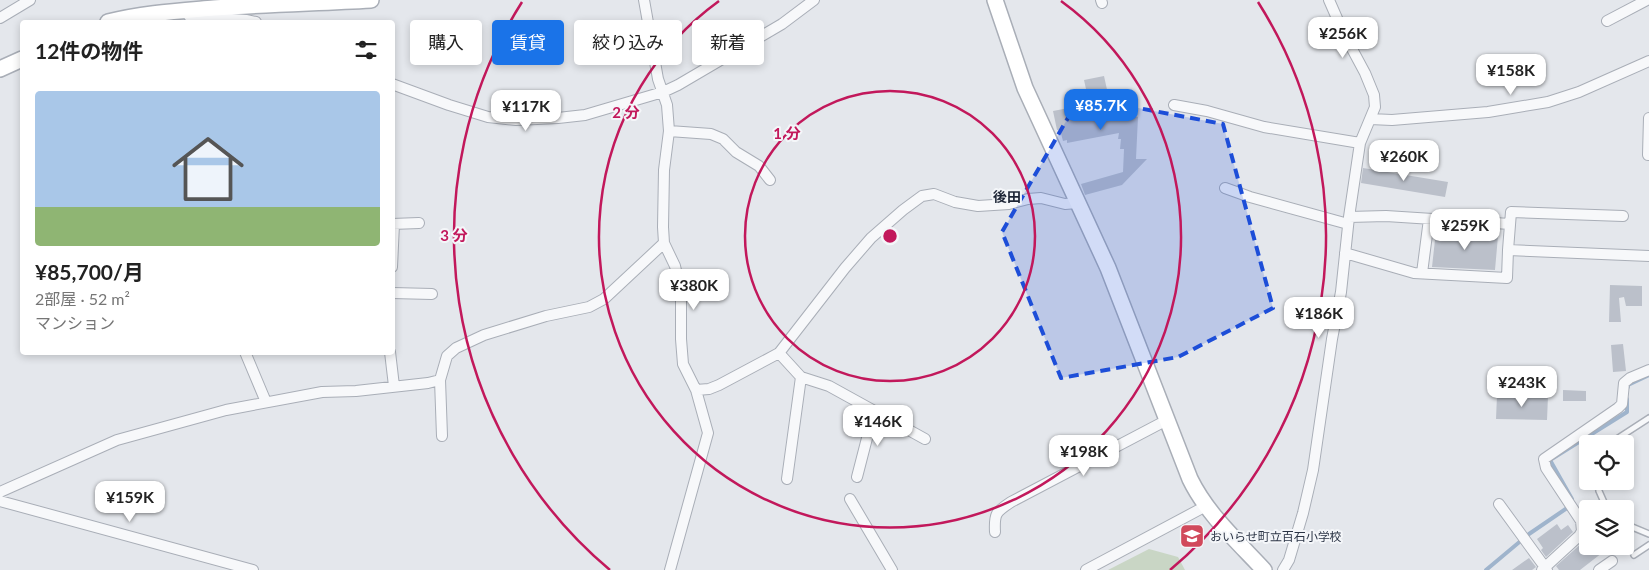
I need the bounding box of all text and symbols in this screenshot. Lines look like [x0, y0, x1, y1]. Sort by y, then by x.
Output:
pin: ¥256K [1308, 17, 1378, 59]
chip: 購入 [410, 20, 482, 65]
chip: 賃貸 [492, 20, 564, 65]
chip: 絞り込み [574, 20, 682, 65]
chip: 新着 [692, 20, 764, 65]
text: ¥256K [1319, 23, 1367, 42]
icon: filters [352, 36, 380, 64]
text: 12件の物件 [35, 38, 143, 63]
pin: ¥158K [1476, 54, 1546, 96]
text: ¥158K [1487, 60, 1535, 79]
pin: ¥85.7K [1060, 88, 1142, 131]
pin: ¥117K [491, 90, 561, 132]
text: ¥85.7K [1075, 95, 1127, 114]
text: ¥117K [502, 96, 550, 115]
text: 2 分 [612, 103, 640, 121]
icon: home [163, 124, 253, 214]
text: 1 分 [773, 124, 801, 142]
pin: ¥260K [1369, 140, 1439, 182]
text: ¥260K [1380, 146, 1428, 165]
district label: 後田 [993, 188, 1021, 205]
pin: ¥259K [1430, 208, 1500, 251]
text: ¥259K [1441, 215, 1489, 234]
text: 3 分 [440, 226, 468, 244]
centre of rings [881, 227, 899, 245]
text: ¥85,700/月 [35, 259, 144, 284]
pin: ¥380K [659, 268, 729, 311]
text: ¥380K [670, 275, 718, 294]
text: 2部屋 · 52 m² [35, 289, 130, 308]
pin: ¥186K [1284, 296, 1354, 339]
text: ¥186K [1295, 303, 1343, 322]
text: マンション [35, 313, 115, 332]
pin: ¥243K [1487, 366, 1557, 408]
text: ¥243K [1498, 372, 1546, 391]
pin: ¥146K [843, 404, 913, 447]
text: ¥146K [854, 411, 902, 430]
pin: ¥198K [1049, 434, 1119, 477]
map controls [1579, 435, 1634, 555]
button: locate [1579, 435, 1634, 490]
text: ¥198K [1060, 441, 1108, 460]
pin: ¥159K [95, 480, 165, 523]
text: ¥159K [106, 487, 154, 506]
button: layers [1579, 500, 1634, 555]
school or university icon: おいらせ町立百石小学校 [1179, 523, 1205, 549]
place label: おいらせ町立百石小学校 [1210, 529, 1342, 544]

